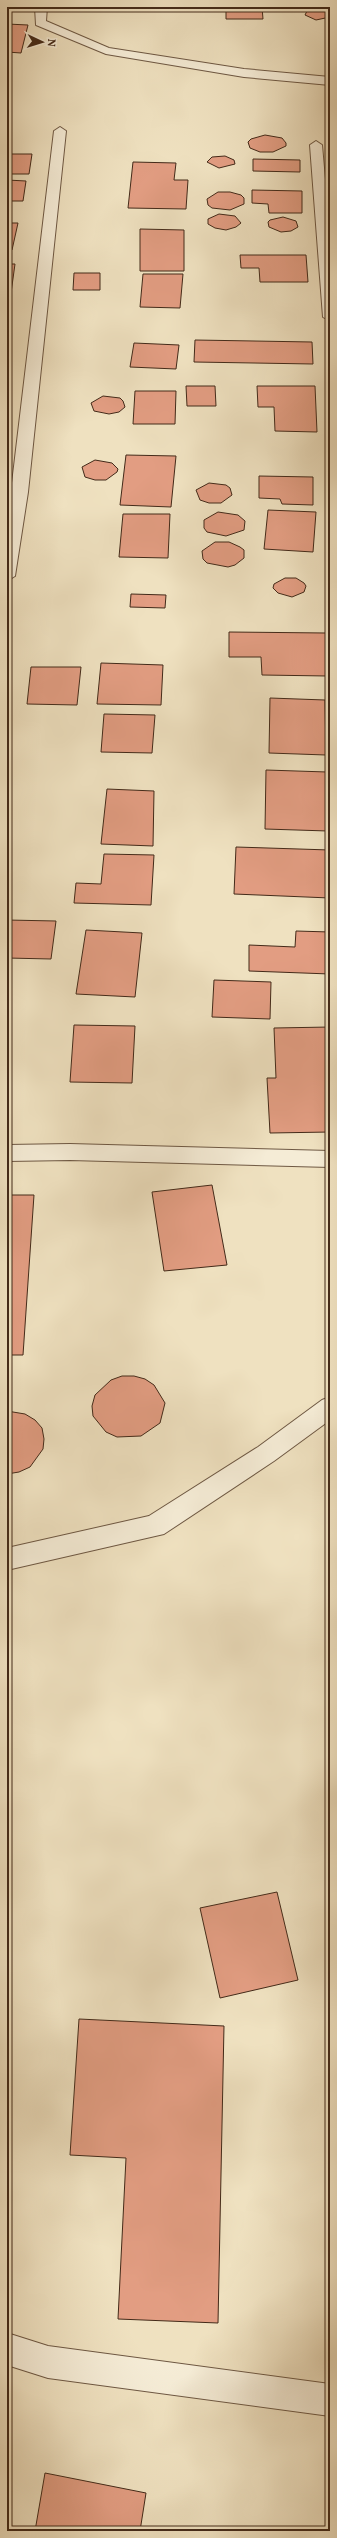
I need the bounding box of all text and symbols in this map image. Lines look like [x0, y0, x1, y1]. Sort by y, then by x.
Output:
north arrow [22, 22, 62, 62]
text: N [43, 38, 58, 47]

